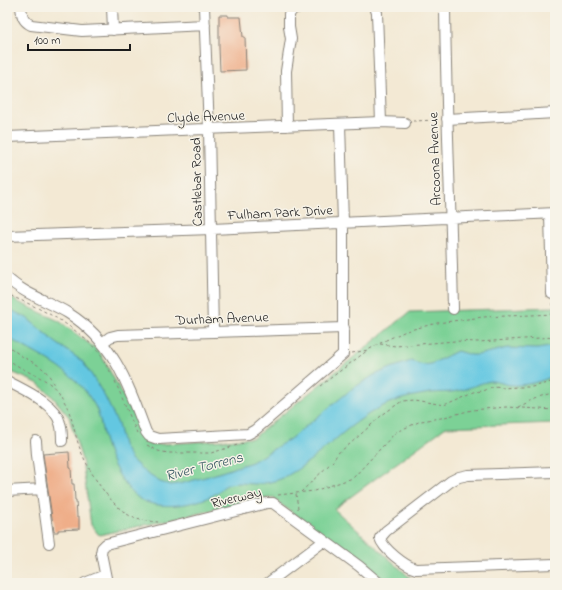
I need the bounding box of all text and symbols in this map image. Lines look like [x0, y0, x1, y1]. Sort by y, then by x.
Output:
scale bar [28, 26, 130, 52]
text: 100 m [34, 32, 61, 50]
street label: Clyde Avenue [167, 106, 246, 130]
street label: Arcoona Avenue [423, 111, 448, 206]
street label: Castlebar Road [186, 137, 209, 227]
street label: Fulham Park Drive [226, 200, 334, 227]
street label: Durham Avenue [174, 307, 270, 332]
water label: River Torrens [163, 447, 246, 487]
street label: Riverway [209, 482, 264, 515]

